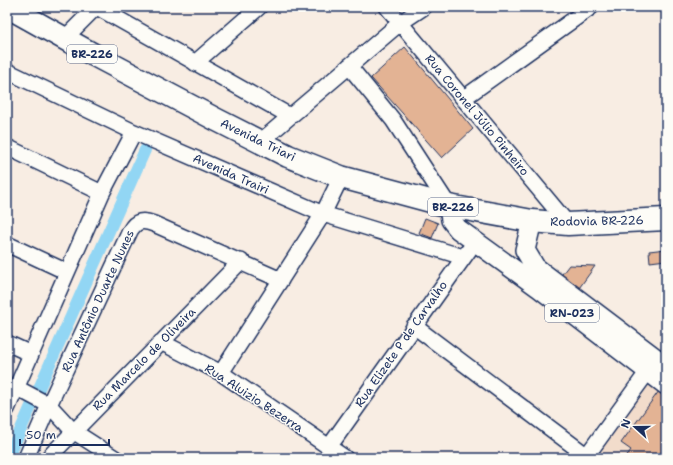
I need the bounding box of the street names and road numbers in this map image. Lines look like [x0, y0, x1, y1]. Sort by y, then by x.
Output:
road number: BR-226 [67, 45, 117, 63]
street label: Rua Coronel Júlio Pinheiro [421, 51, 533, 179]
street label: Avenida Triari [218, 115, 298, 165]
street label: Avenida Trairi [190, 150, 272, 198]
road number: BR-226 [428, 198, 478, 216]
street label: Rodovia BR-226 [550, 212, 644, 230]
street label: Rua Antônio Duarte Nunes [58, 227, 138, 375]
street label: Rua Elizete P de Carvalho [351, 278, 451, 410]
street label: Rua Marcelo de Oliveira [89, 304, 199, 414]
road number: RN-023 [545, 304, 599, 322]
street label: Rua Aluizio Bezerra [202, 360, 307, 436]

